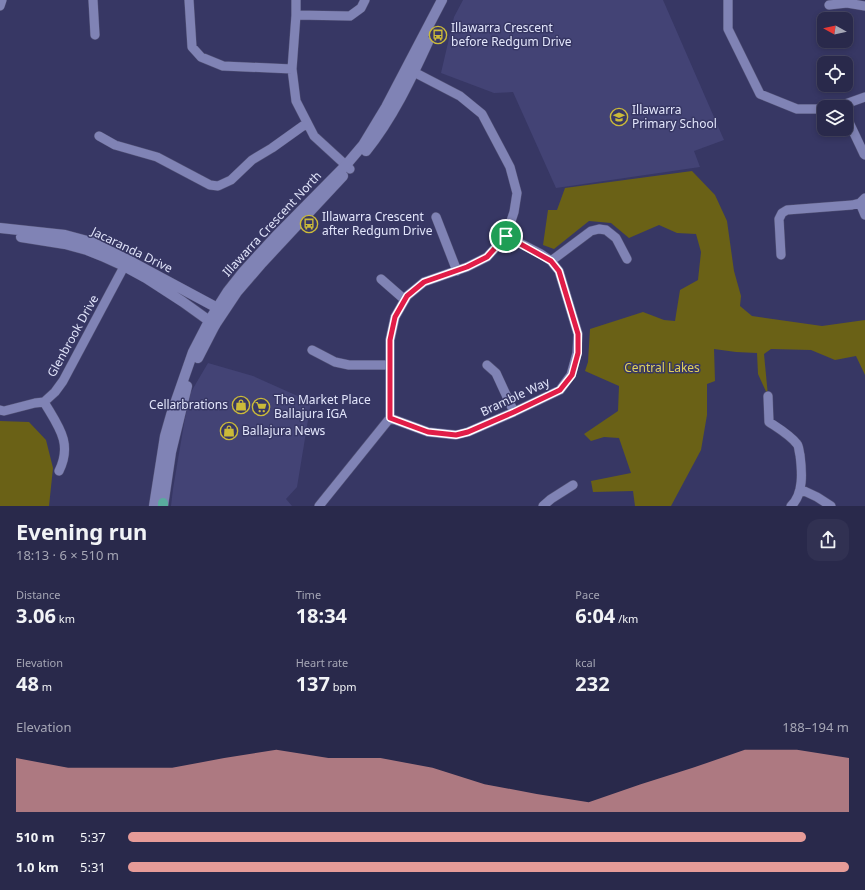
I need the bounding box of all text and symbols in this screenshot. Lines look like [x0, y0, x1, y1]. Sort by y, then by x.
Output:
north arrow [817, 12, 853, 48]
map controls [817, 12, 853, 136]
place label: Illawarra Crescent before Redgum Drive [451, 19, 572, 50]
bus stop icon: Illawarra Crescent before Redgum Drive [428, 25, 448, 45]
button: locate [817, 56, 853, 92]
button: layers [817, 100, 853, 136]
place label: Illawarra Primary School [632, 101, 717, 132]
school or university icon: Illawarra Primary School [609, 107, 629, 127]
street label: Illawarra Crescent North [218, 167, 325, 280]
place label: Illawarra Crescent after Redgum Drive [322, 208, 433, 239]
bus stop icon: Illawarra Crescent after Redgum Drive [299, 214, 319, 234]
pin [489, 219, 523, 253]
street label: Jacaranda Drive [88, 222, 176, 277]
icon: arrive [495, 225, 517, 247]
street label: Glenbrook Drive [43, 291, 102, 380]
park label: Central Lakes [624, 359, 700, 376]
street label: Bramble Way [477, 373, 553, 420]
place label: The Market Place Ballajura IGA [274, 391, 371, 422]
shop icon: Cellarbrations [231, 395, 251, 415]
place label: Cellarbrations [149, 396, 228, 413]
supermarket icon: The Market Place Ballajura IGA [251, 397, 271, 417]
shop icon: Ballajura News [219, 421, 239, 441]
place label: Ballajura News [242, 422, 326, 439]
text: Evening run [16, 516, 147, 546]
button: share [807, 519, 849, 561]
text: 18:13 · 6 × 510 m [16, 546, 119, 564]
text: Distance [16, 587, 61, 602]
text: Time [296, 587, 321, 602]
text: Pace [575, 587, 600, 602]
text: 3.06 [16, 602, 56, 629]
text: 18:34 [296, 602, 347, 629]
text: 6:04 [575, 602, 615, 629]
text: km [56, 611, 75, 626]
text: /km [615, 611, 638, 626]
text: Elevation [16, 655, 63, 670]
text: Heart rate [296, 655, 348, 670]
text: kcal [575, 655, 596, 670]
text: 48 [16, 670, 39, 697]
text: 137 [296, 670, 330, 697]
text: 232 [575, 670, 610, 697]
text: m [39, 679, 52, 694]
text: bpm [330, 679, 357, 694]
text: Elevation [16, 718, 72, 736]
text: 188–194 m [782, 718, 849, 736]
text: 510 m [16, 828, 54, 846]
text: 5:37 [80, 828, 106, 846]
text: 1.0 km [16, 858, 59, 876]
text: 5:31 [80, 858, 106, 876]

